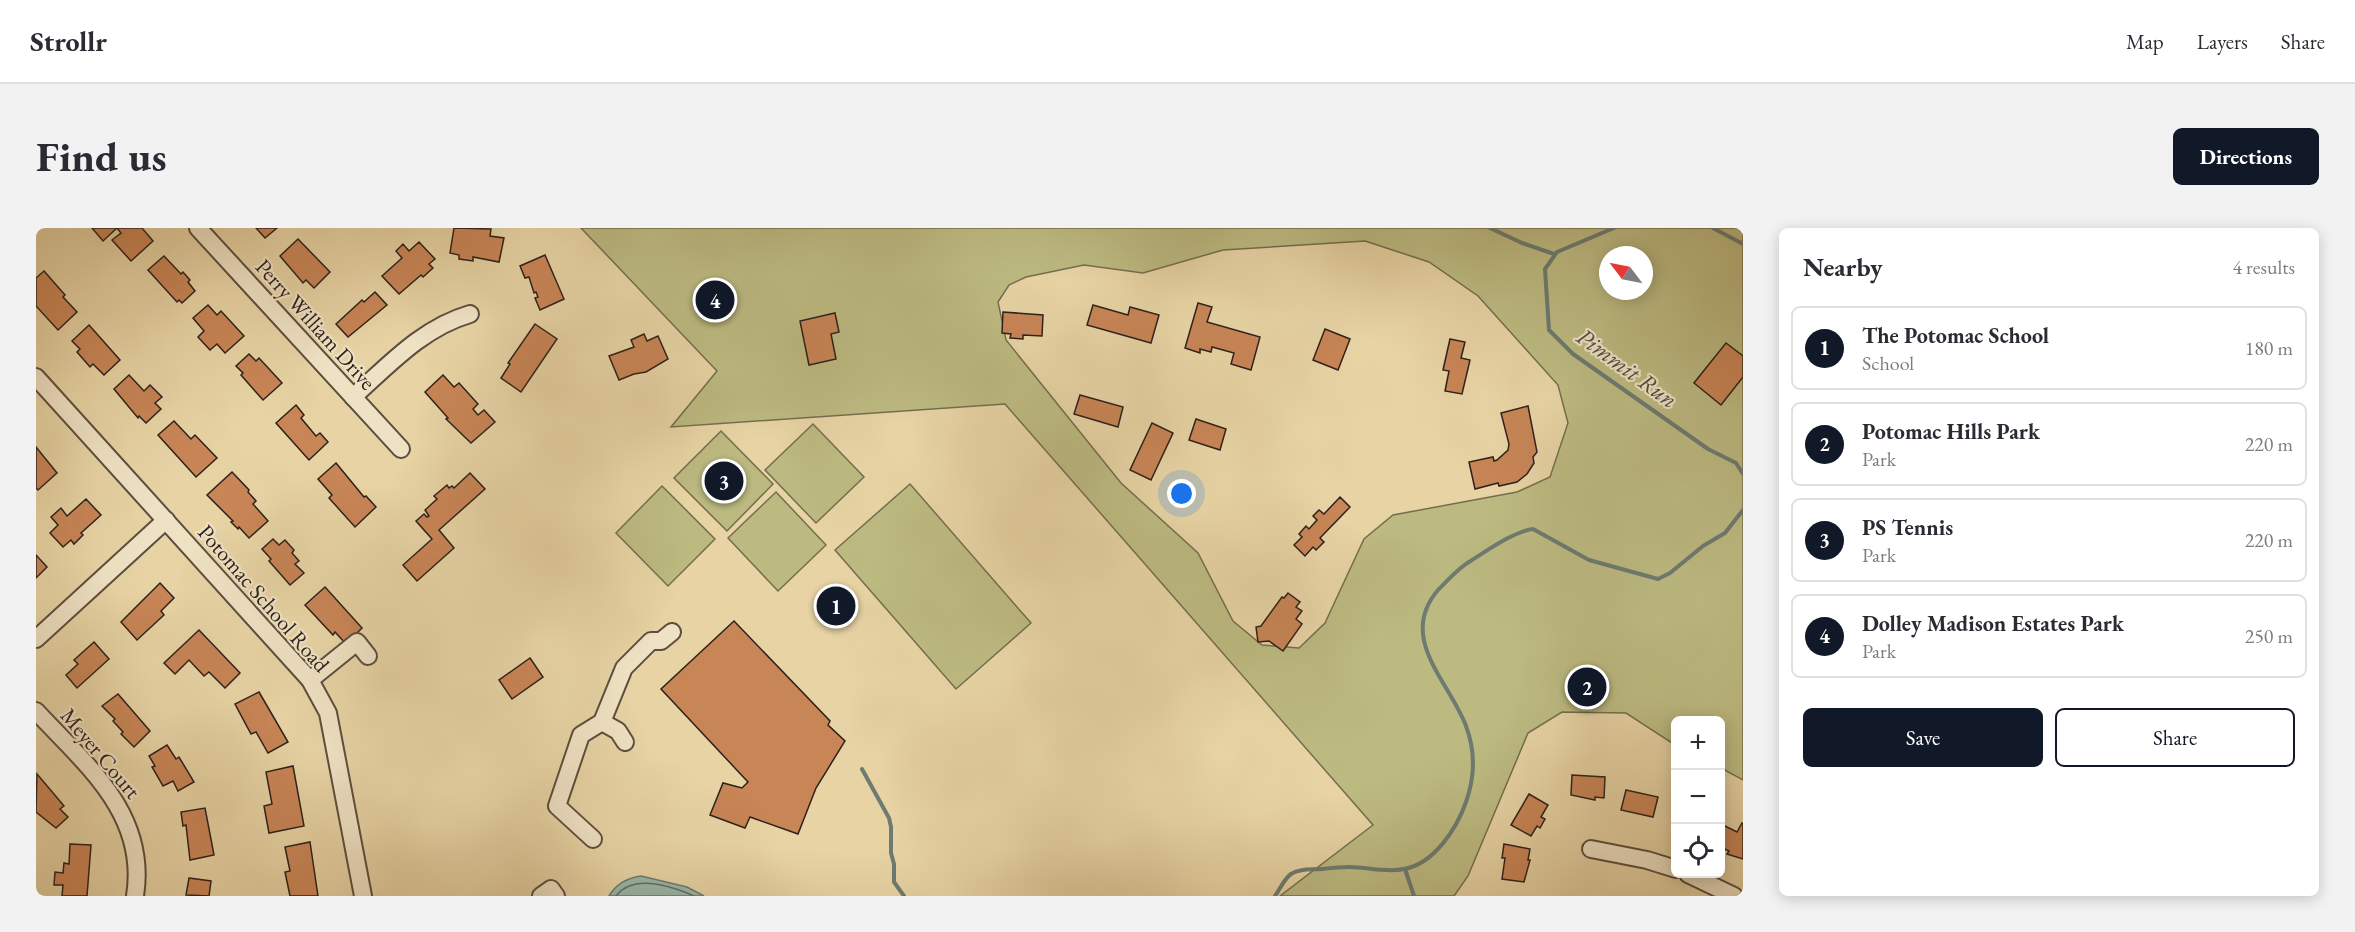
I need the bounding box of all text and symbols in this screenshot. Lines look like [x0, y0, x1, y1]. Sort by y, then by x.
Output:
text: Strollr [30, 23, 107, 59]
text: Map [2126, 28, 2164, 55]
text: Layers [2197, 28, 2248, 55]
text: Share [2281, 28, 2325, 55]
button: Directions [2173, 128, 2319, 185]
text: Find us [36, 129, 167, 184]
north arrow [1599, 246, 1653, 300]
text: Nearby [1803, 250, 1883, 284]
street label: Perry William Drive [249, 253, 382, 396]
text: 4 results [2232, 254, 2295, 280]
pin: 4 [696, 278, 734, 322]
water label: Pimmit Run [1571, 321, 1684, 415]
text: The Potomac School [1862, 321, 2049, 350]
text: 1 [1819, 335, 1830, 361]
text: 180 m [2245, 335, 2293, 361]
text: School [1862, 350, 1914, 376]
text: Potomac Hills Park [1862, 417, 2040, 446]
text: 2 [1819, 431, 1830, 457]
text: 220 m [2245, 431, 2293, 457]
text: Park [1862, 446, 1896, 472]
pin: 3 [704, 458, 744, 504]
your location [1167, 479, 1196, 508]
text: PS Tennis [1862, 513, 1953, 542]
street label: Potomac School Road [191, 518, 336, 679]
text: 3 [1819, 527, 1830, 553]
text: 220 m [2245, 527, 2293, 553]
text: Park [1862, 542, 1896, 568]
pin: 1 [816, 584, 856, 628]
text: Dolley Madison Estates Park [1862, 609, 2124, 638]
text: 4 [1819, 623, 1830, 649]
text: 250 m [2245, 623, 2293, 649]
text: Park [1862, 638, 1896, 664]
pin: 2 [1568, 664, 1606, 710]
street label: Meyer Court [54, 702, 147, 805]
button: Save [1803, 708, 2043, 767]
button: Share [2055, 708, 2295, 767]
map controls [1671, 716, 1725, 878]
button: + [1671, 716, 1725, 770]
button: − [1671, 770, 1725, 824]
button: locate [1671, 824, 1725, 878]

